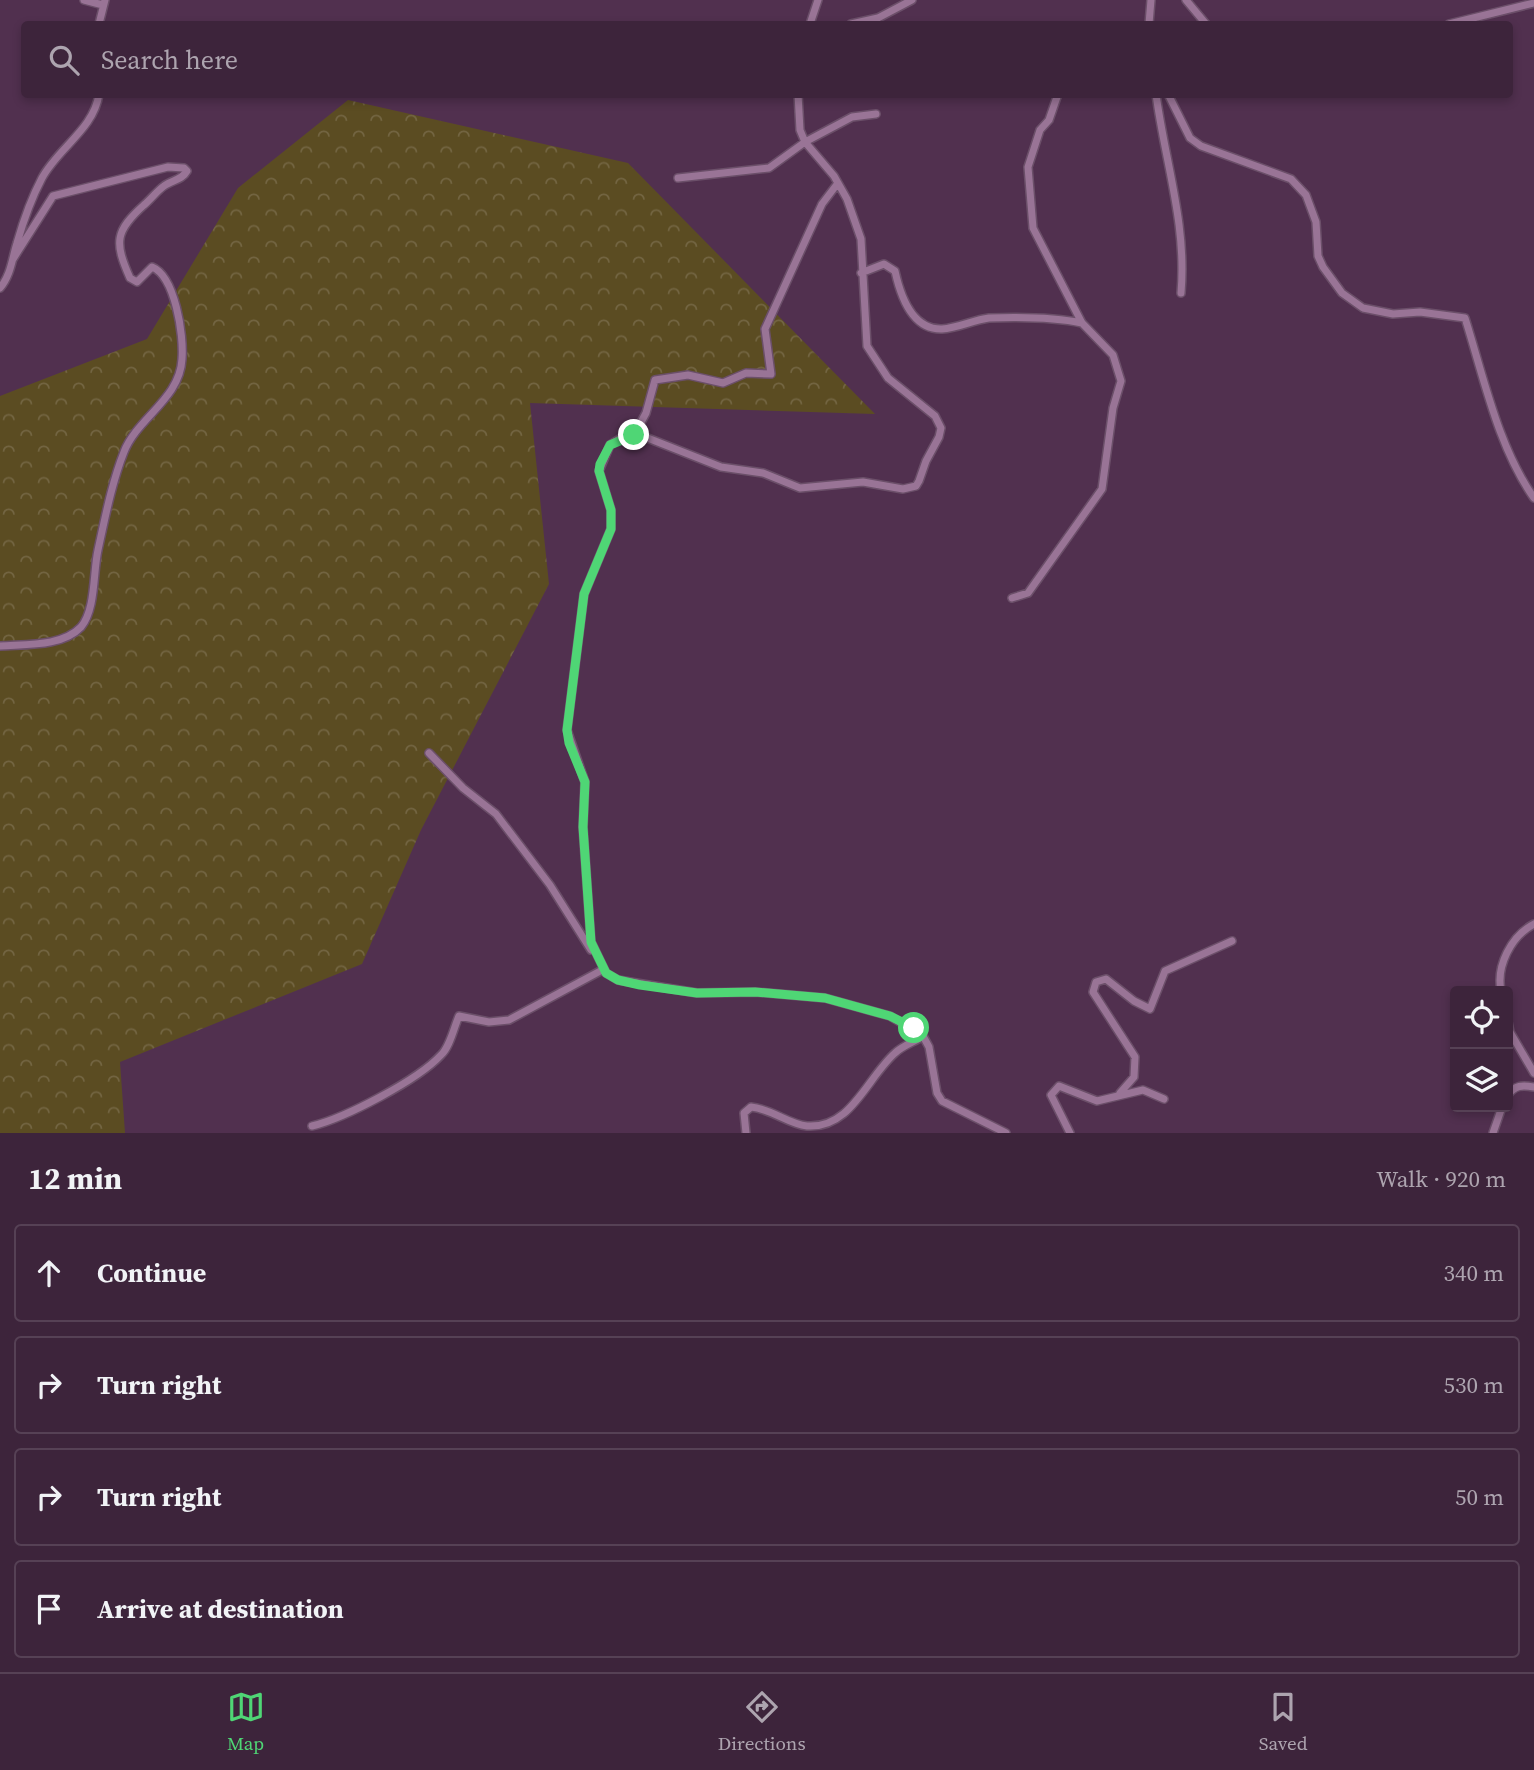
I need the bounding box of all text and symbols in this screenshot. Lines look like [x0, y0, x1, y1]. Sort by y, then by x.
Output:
search box [21, 21, 1513, 98]
icon: search [45, 41, 83, 79]
text: Search here [101, 42, 238, 78]
route end [618, 419, 649, 450]
map controls [1450, 986, 1513, 1112]
button: locate [1450, 986, 1513, 1049]
route start [898, 1012, 929, 1043]
button: layers [1450, 1049, 1513, 1112]
text: 12 min [28, 1158, 122, 1199]
text: Walk · 920 m [1376, 1163, 1506, 1195]
icon: ahead [30, 1254, 68, 1292]
text: Continue [97, 1255, 206, 1291]
text: 340 m [1443, 1257, 1504, 1289]
icon: right [30, 1366, 68, 1404]
text: Turn right [97, 1367, 221, 1403]
text: 530 m [1443, 1369, 1504, 1401]
icon: right [30, 1478, 68, 1516]
text: Turn right [97, 1479, 221, 1515]
text: 50 m [1455, 1481, 1504, 1513]
icon: arrive [30, 1590, 68, 1628]
text: Arrive at destination [97, 1591, 344, 1627]
tab: Map [227, 1688, 265, 1756]
tab: Directions [718, 1688, 806, 1756]
tab: Saved [1259, 1688, 1307, 1756]

